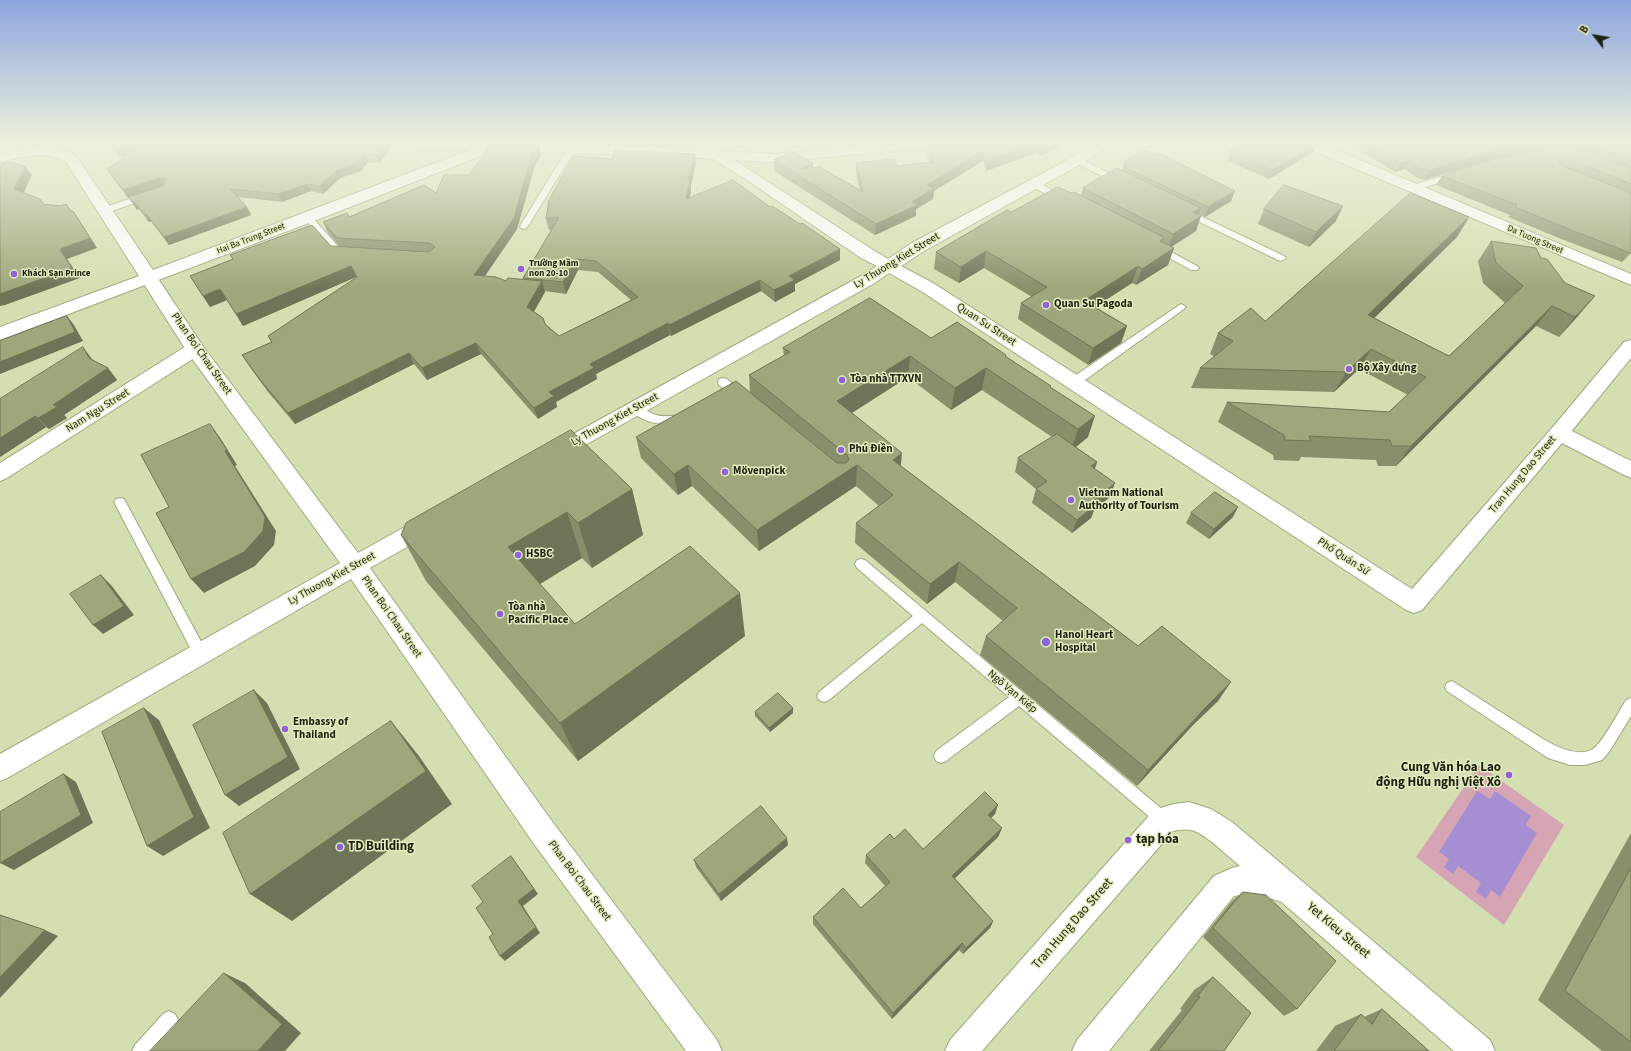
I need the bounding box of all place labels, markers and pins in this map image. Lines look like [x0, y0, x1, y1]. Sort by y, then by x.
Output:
place label: Trường Mầm non 20-10 [529, 259, 578, 280]
marker: Trường Mầm non 20-10 [516, 264, 526, 274]
marker: Khách Sạn Prince [9, 269, 19, 279]
place label: Khách Sạn Prince [22, 269, 90, 279]
place label: Quan Su Pagoda [1054, 298, 1132, 312]
marker: Quan Su Pagoda [1041, 300, 1051, 310]
place label: Bộ Xây dựng [1357, 362, 1417, 376]
marker: Bộ Xây dựng [1344, 364, 1354, 374]
place label: Tòa nhà TTXVN [850, 373, 922, 387]
marker: Tòa nhà TTXVN [837, 375, 847, 385]
place label: Phú Điền [849, 443, 893, 457]
marker: Phú Điền [836, 445, 846, 455]
place label: Mövenpick [733, 465, 786, 479]
marker: Mövenpick [720, 467, 730, 477]
place label: Vietnam National Authority of Tourism [1079, 487, 1179, 513]
marker: Vietnam National Authority of Tourism [1066, 495, 1076, 505]
place label: HSBC [526, 548, 553, 562]
marker: HSBC [513, 550, 523, 560]
place label: Tòa nhà Pacific Place [508, 601, 568, 627]
marker: Tòa nhà Pacific Place [495, 609, 505, 619]
place label: Hanoi Heart Hospital [1055, 629, 1113, 655]
marker: Hanoi Heart Hospital [1040, 636, 1052, 648]
place label: Embassy of Thailand [293, 716, 348, 742]
marker: Embassy of Thailand [280, 724, 290, 734]
place label: Cung Văn hóa Lao động Hữu nghị Việt Xô [1376, 760, 1501, 791]
marker: Cung Văn hóa Lao động Hữu nghị Việt Xô [1504, 770, 1514, 780]
place label: tạp hóa [1136, 832, 1179, 848]
marker: tạp hóa [1123, 835, 1133, 845]
place label: TD Building [348, 839, 414, 855]
marker: TD Building [335, 842, 345, 852]

